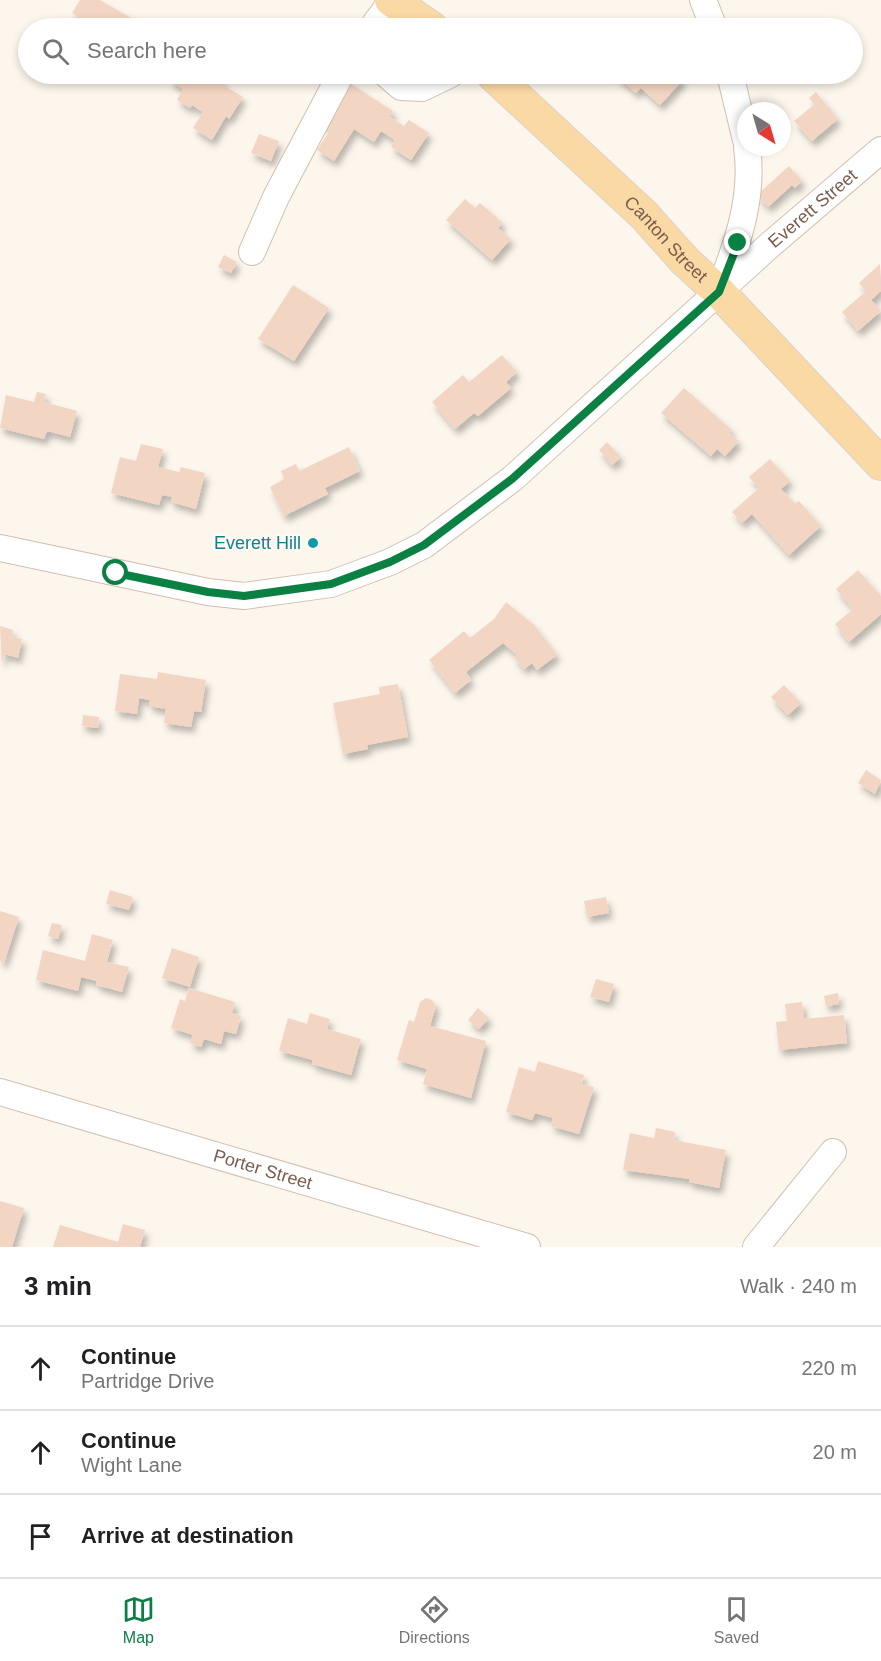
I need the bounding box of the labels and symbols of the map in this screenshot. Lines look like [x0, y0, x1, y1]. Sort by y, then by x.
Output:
north arrow [737, 102, 791, 156]
street label: Everett Street [764, 165, 861, 252]
street label: Canton Street [620, 192, 711, 286]
route end [724, 229, 750, 255]
place label: Everett Hill [214, 533, 301, 553]
marker: Everett Hill [306, 536, 320, 550]
route start [102, 559, 128, 585]
street label: Porter Street [211, 1145, 315, 1193]

